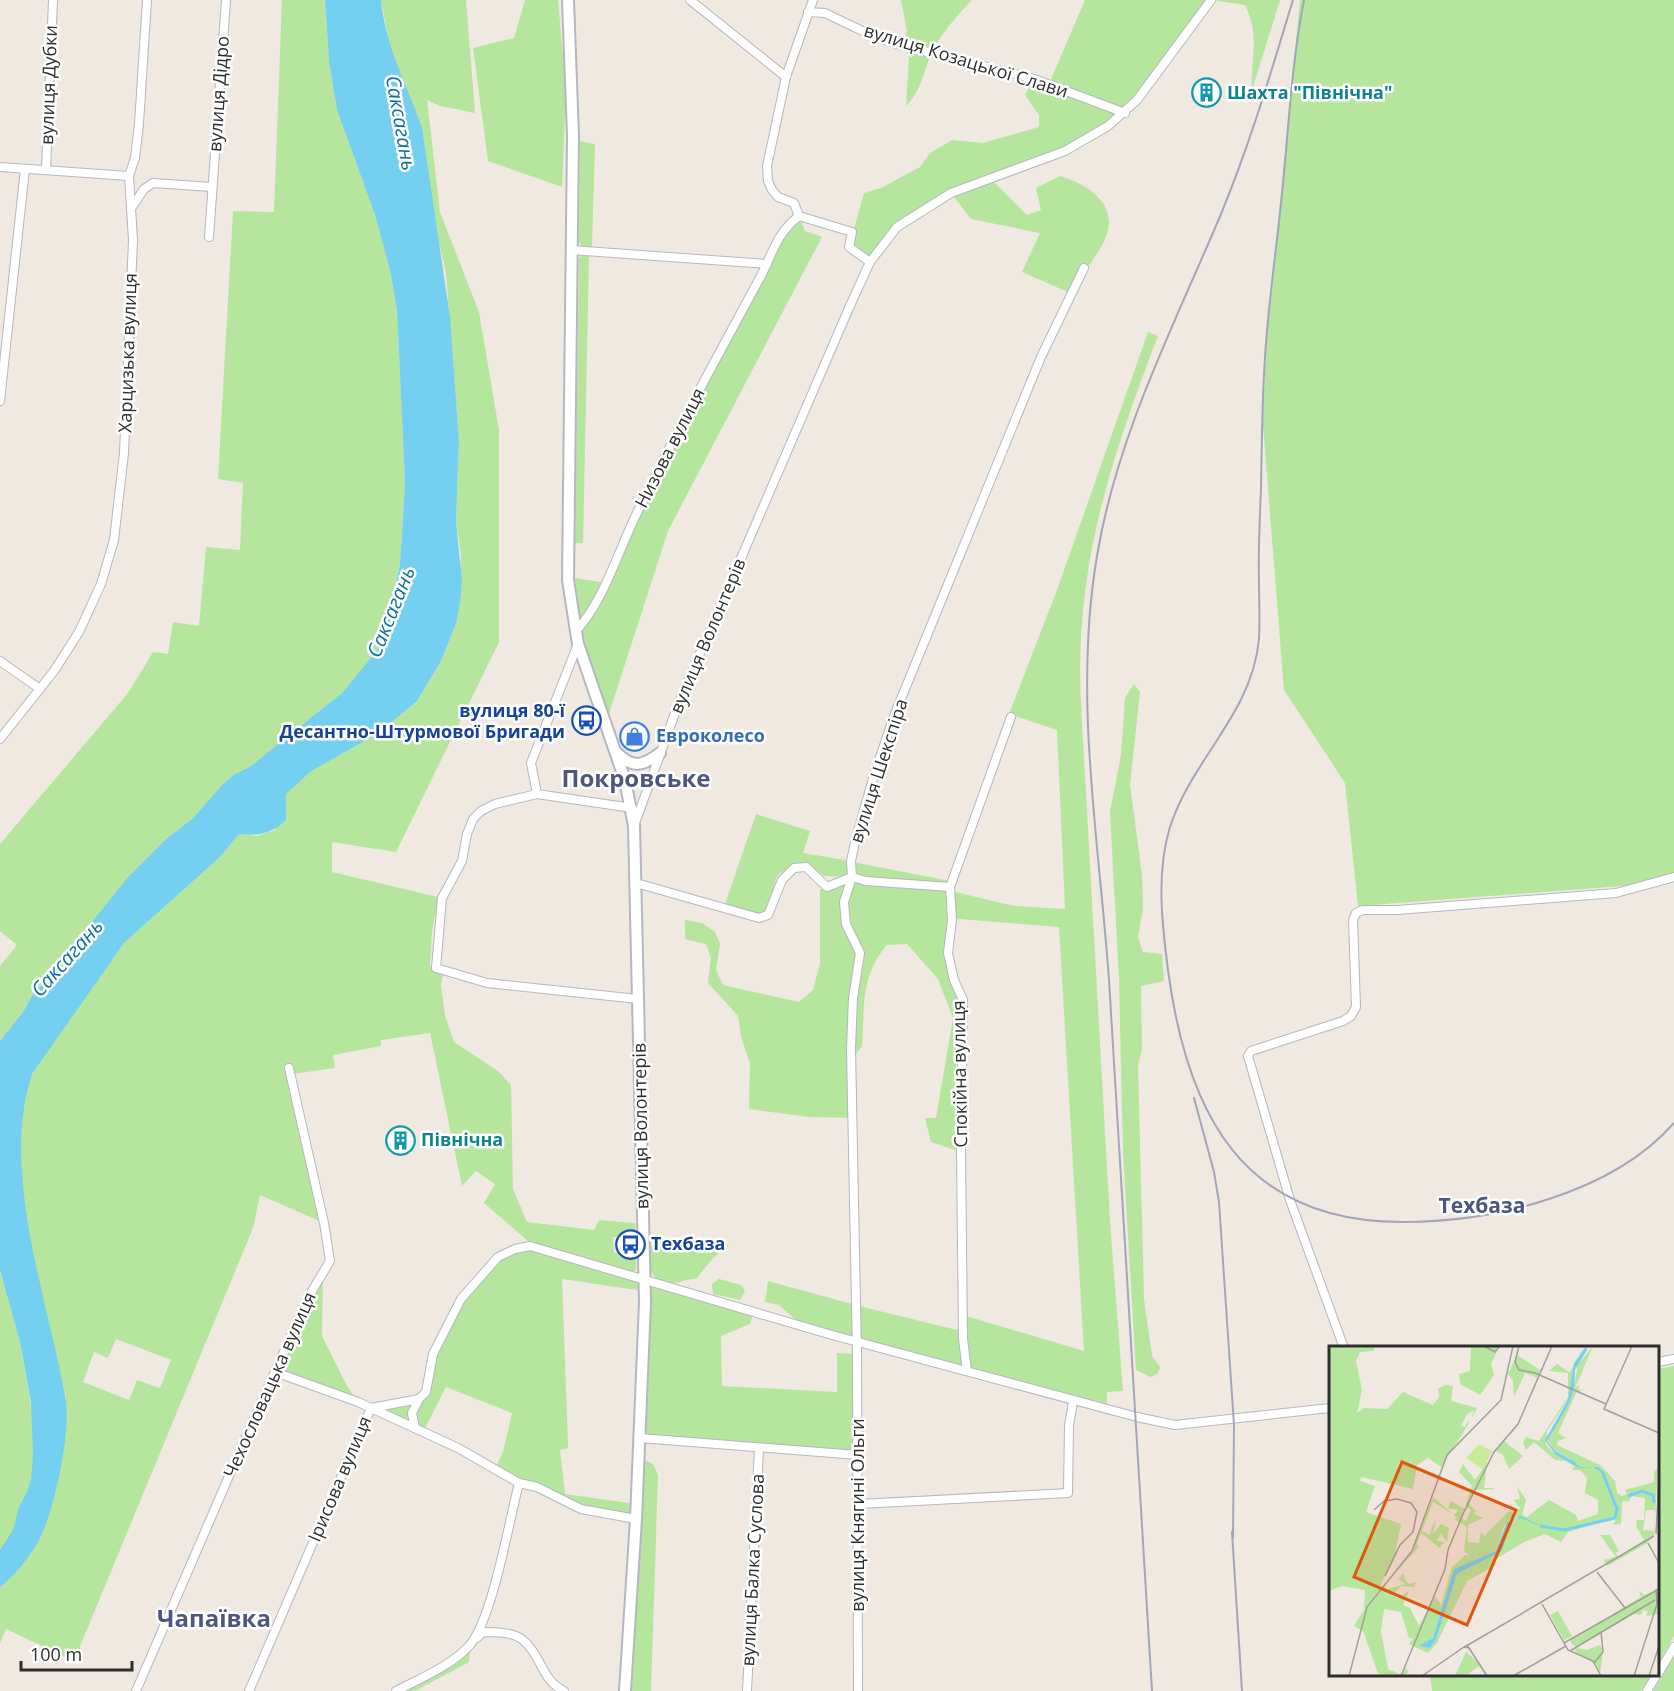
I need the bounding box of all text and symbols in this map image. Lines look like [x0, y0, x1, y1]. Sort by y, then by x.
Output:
street label: вулиця Козацької Слави [861, 18, 1071, 103]
street label: вулиця Дубки [34, 25, 62, 145]
street label: вулиця Дідро [202, 35, 234, 153]
water label: Саксагань [380, 73, 423, 172]
building icon: Шахта "Північна" [1190, 77, 1222, 109]
place label: Шахта "Північна" [1227, 80, 1392, 104]
street label: Харцизька вулиця [112, 273, 142, 433]
street label: Низова вулиця [629, 383, 710, 512]
street label: вулиця Волонтерів [664, 554, 751, 717]
water label: Саксагань [360, 562, 421, 661]
street label: вулиця Шекспіра [843, 695, 913, 846]
place label: вулиця 80-ї Десантно-Штурмової Бригади [280, 698, 566, 743]
bus stop icon: вулиця 80-ї Десантно-Штурмової Бригади [570, 705, 602, 737]
shop icon: Евроколесо [619, 720, 651, 752]
place label: Евроколесо [656, 723, 765, 747]
district label: Покровське [562, 761, 710, 794]
water label: Саксагань [25, 913, 109, 1002]
street label: Спокійна вулиця [946, 1000, 972, 1148]
street label: вулиця Волонтерів [627, 1043, 653, 1209]
building icon: Північна [384, 1124, 416, 1156]
place label: Північна [421, 1127, 503, 1151]
district label: Техбаза [1439, 1191, 1525, 1219]
bus stop icon: Техбаза [614, 1228, 646, 1260]
place label: Техбаза [651, 1231, 725, 1255]
street label: Чехословацька вулиця [217, 1288, 321, 1481]
inset map [1329, 1346, 1659, 1676]
street label: Ірисова вулиця [302, 1412, 376, 1545]
street label: вулиця Княгині Ольги [845, 1418, 869, 1612]
street label: вулиця Балка Суслова [735, 1473, 769, 1667]
district label: Чапаївка [157, 1601, 271, 1634]
scale bar [21, 1634, 132, 1672]
text: 100 m [30, 1642, 82, 1666]

